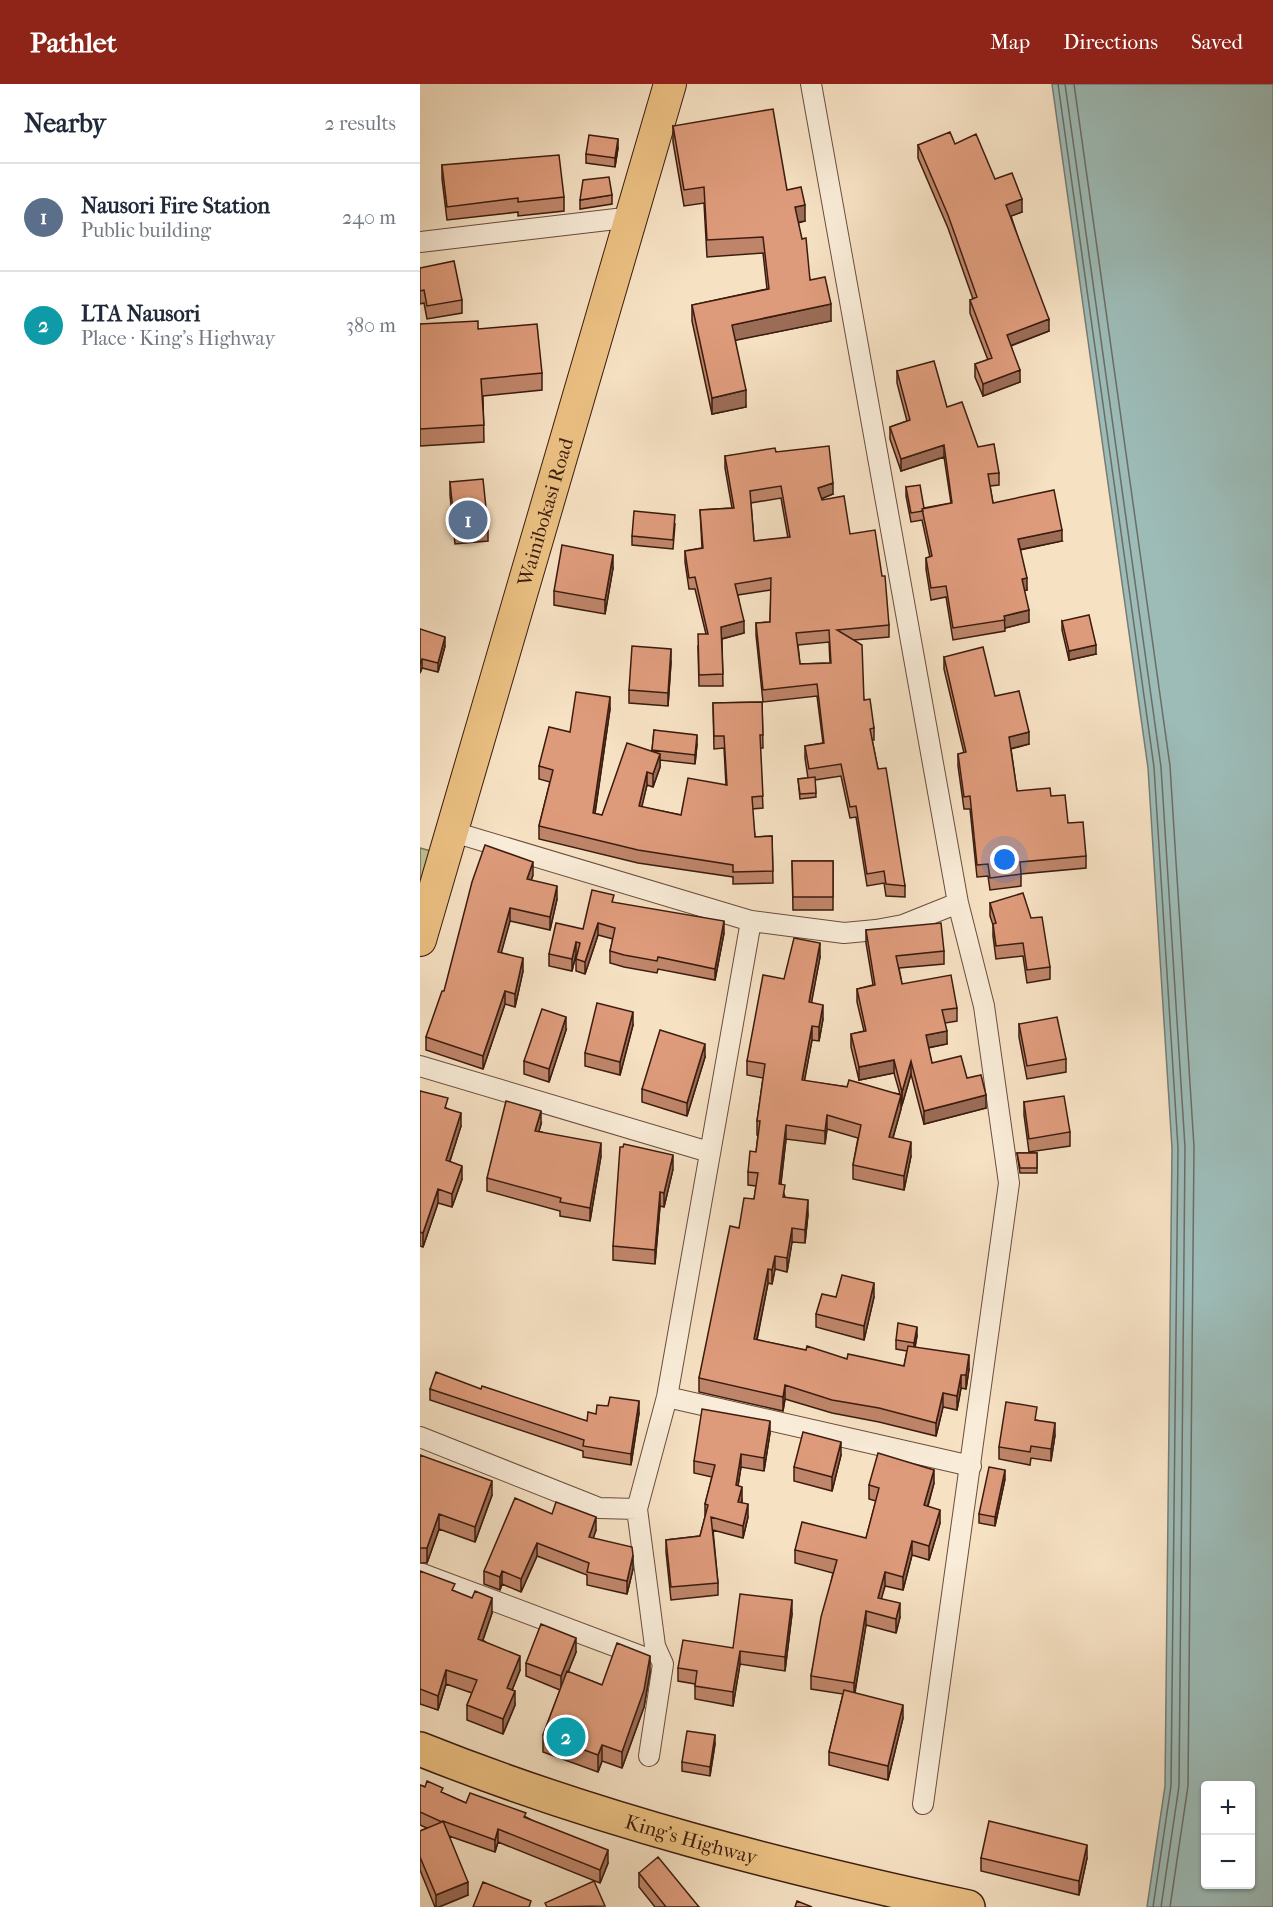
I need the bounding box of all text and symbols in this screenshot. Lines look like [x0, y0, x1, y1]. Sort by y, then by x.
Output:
text: Pathlet [30, 26, 117, 59]
text: Map [990, 30, 1030, 54]
text: Directions [1063, 30, 1158, 54]
text: Saved [1191, 30, 1243, 54]
text: Nearby [24, 108, 106, 139]
text: 2 results [325, 112, 396, 135]
text: Nausori Fire Station [81, 193, 270, 219]
text: 1 [40, 206, 47, 229]
text: 240 m [342, 206, 396, 229]
text: Public building [81, 219, 211, 242]
text: LTA Nausori [81, 301, 200, 327]
text: 2 [38, 314, 49, 337]
text: 380 m [346, 314, 396, 337]
text: Place · King's Highway [81, 327, 275, 350]
street label: Wainibokasi Road [512, 434, 578, 590]
pin: 1 [448, 498, 488, 542]
your location [990, 845, 1019, 874]
pin: 2 [546, 1714, 586, 1760]
map controls [1201, 1781, 1255, 1889]
button: + [1201, 1781, 1255, 1835]
street label: King's Highway [622, 1810, 761, 1869]
button: − [1201, 1835, 1255, 1889]

